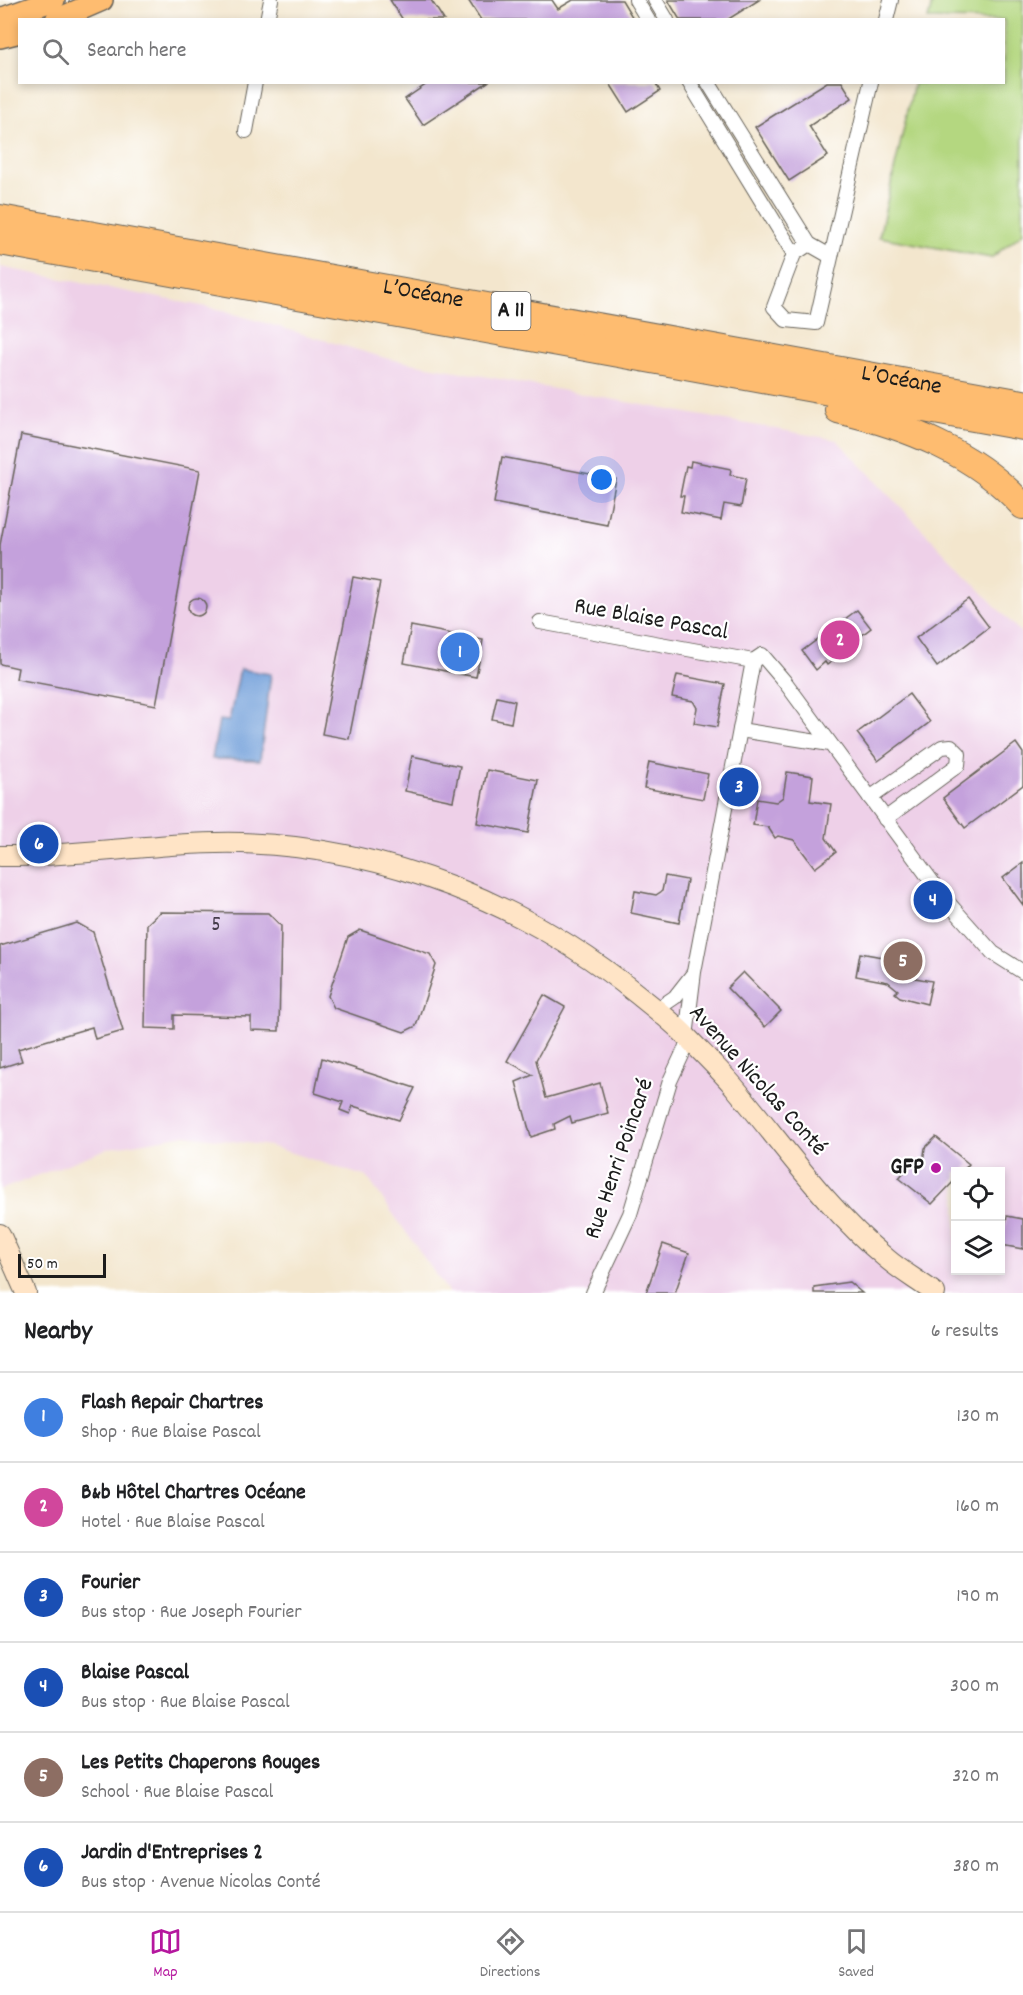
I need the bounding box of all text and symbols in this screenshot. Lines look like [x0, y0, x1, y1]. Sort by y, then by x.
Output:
search box [18, 18, 1005, 84]
icon: search [39, 35, 72, 68]
text: Search here [87, 36, 186, 67]
street label: L’Océane [380, 271, 466, 318]
road number: A 11 [492, 292, 530, 330]
street label: L’Océane [858, 357, 944, 405]
your location [587, 465, 616, 494]
street label: Rue Blaise Pascal [571, 590, 731, 650]
pin: 2 [820, 618, 860, 662]
pin: 1 [440, 630, 480, 674]
pin: 3 [720, 764, 758, 810]
pin: 6 [20, 822, 58, 866]
pin: 4 [914, 878, 952, 922]
house number: 5 [211, 911, 221, 941]
pin: 5 [884, 938, 922, 984]
street label: Avenue Nicolas Conté [680, 998, 834, 1164]
street label: Rue Henri Poincaré [577, 1074, 663, 1244]
place label: GFP [890, 1151, 924, 1185]
marker: GFP [929, 1161, 943, 1175]
map controls [951, 1167, 1005, 1275]
button: locate [951, 1167, 1005, 1221]
button: layers [951, 1221, 1005, 1275]
scale bar [18, 1251, 106, 1278]
text: 50 m [27, 1253, 58, 1276]
text: Nearby [24, 1314, 92, 1351]
text: 6 results [931, 1318, 999, 1346]
text: Flash Repair Chartres [81, 1388, 263, 1419]
text: 1 [41, 1403, 46, 1431]
text: 130 m [957, 1403, 999, 1431]
text: Shop · Rue Blaise Pascal [81, 1419, 261, 1447]
text: B&b Hôtel Chartres Océane [81, 1478, 306, 1509]
text: 2 [39, 1493, 48, 1521]
text: 160 m [956, 1493, 999, 1521]
text: Hotel · Rue Blaise Pascal [81, 1509, 265, 1537]
text: Fourier [81, 1568, 140, 1599]
text: 3 [39, 1583, 48, 1611]
text: 190 m [956, 1583, 999, 1611]
text: Bus stop · Rue Joseph Fourier [81, 1599, 302, 1627]
text: Blaise Pascal [81, 1658, 189, 1689]
text: 4 [39, 1673, 48, 1701]
text: 300 m [950, 1673, 999, 1701]
text: Bus stop · Rue Blaise Pascal [81, 1689, 290, 1717]
text: Les Petits Chaperons Rouges [81, 1748, 320, 1779]
text: 5 [39, 1763, 48, 1791]
text: 320 m [952, 1763, 999, 1791]
text: School · Rue Blaise Pascal [81, 1779, 273, 1807]
text: Jardin d'Entreprises 2 [81, 1838, 263, 1869]
text: 6 [39, 1853, 48, 1881]
text: 380 m [953, 1853, 999, 1881]
text: Bus stop · Avenue Nicolas Conté [81, 1869, 321, 1897]
tab: Map [149, 1925, 182, 1984]
tab: Directions [480, 1925, 540, 1984]
tab: Saved [838, 1925, 874, 1984]

